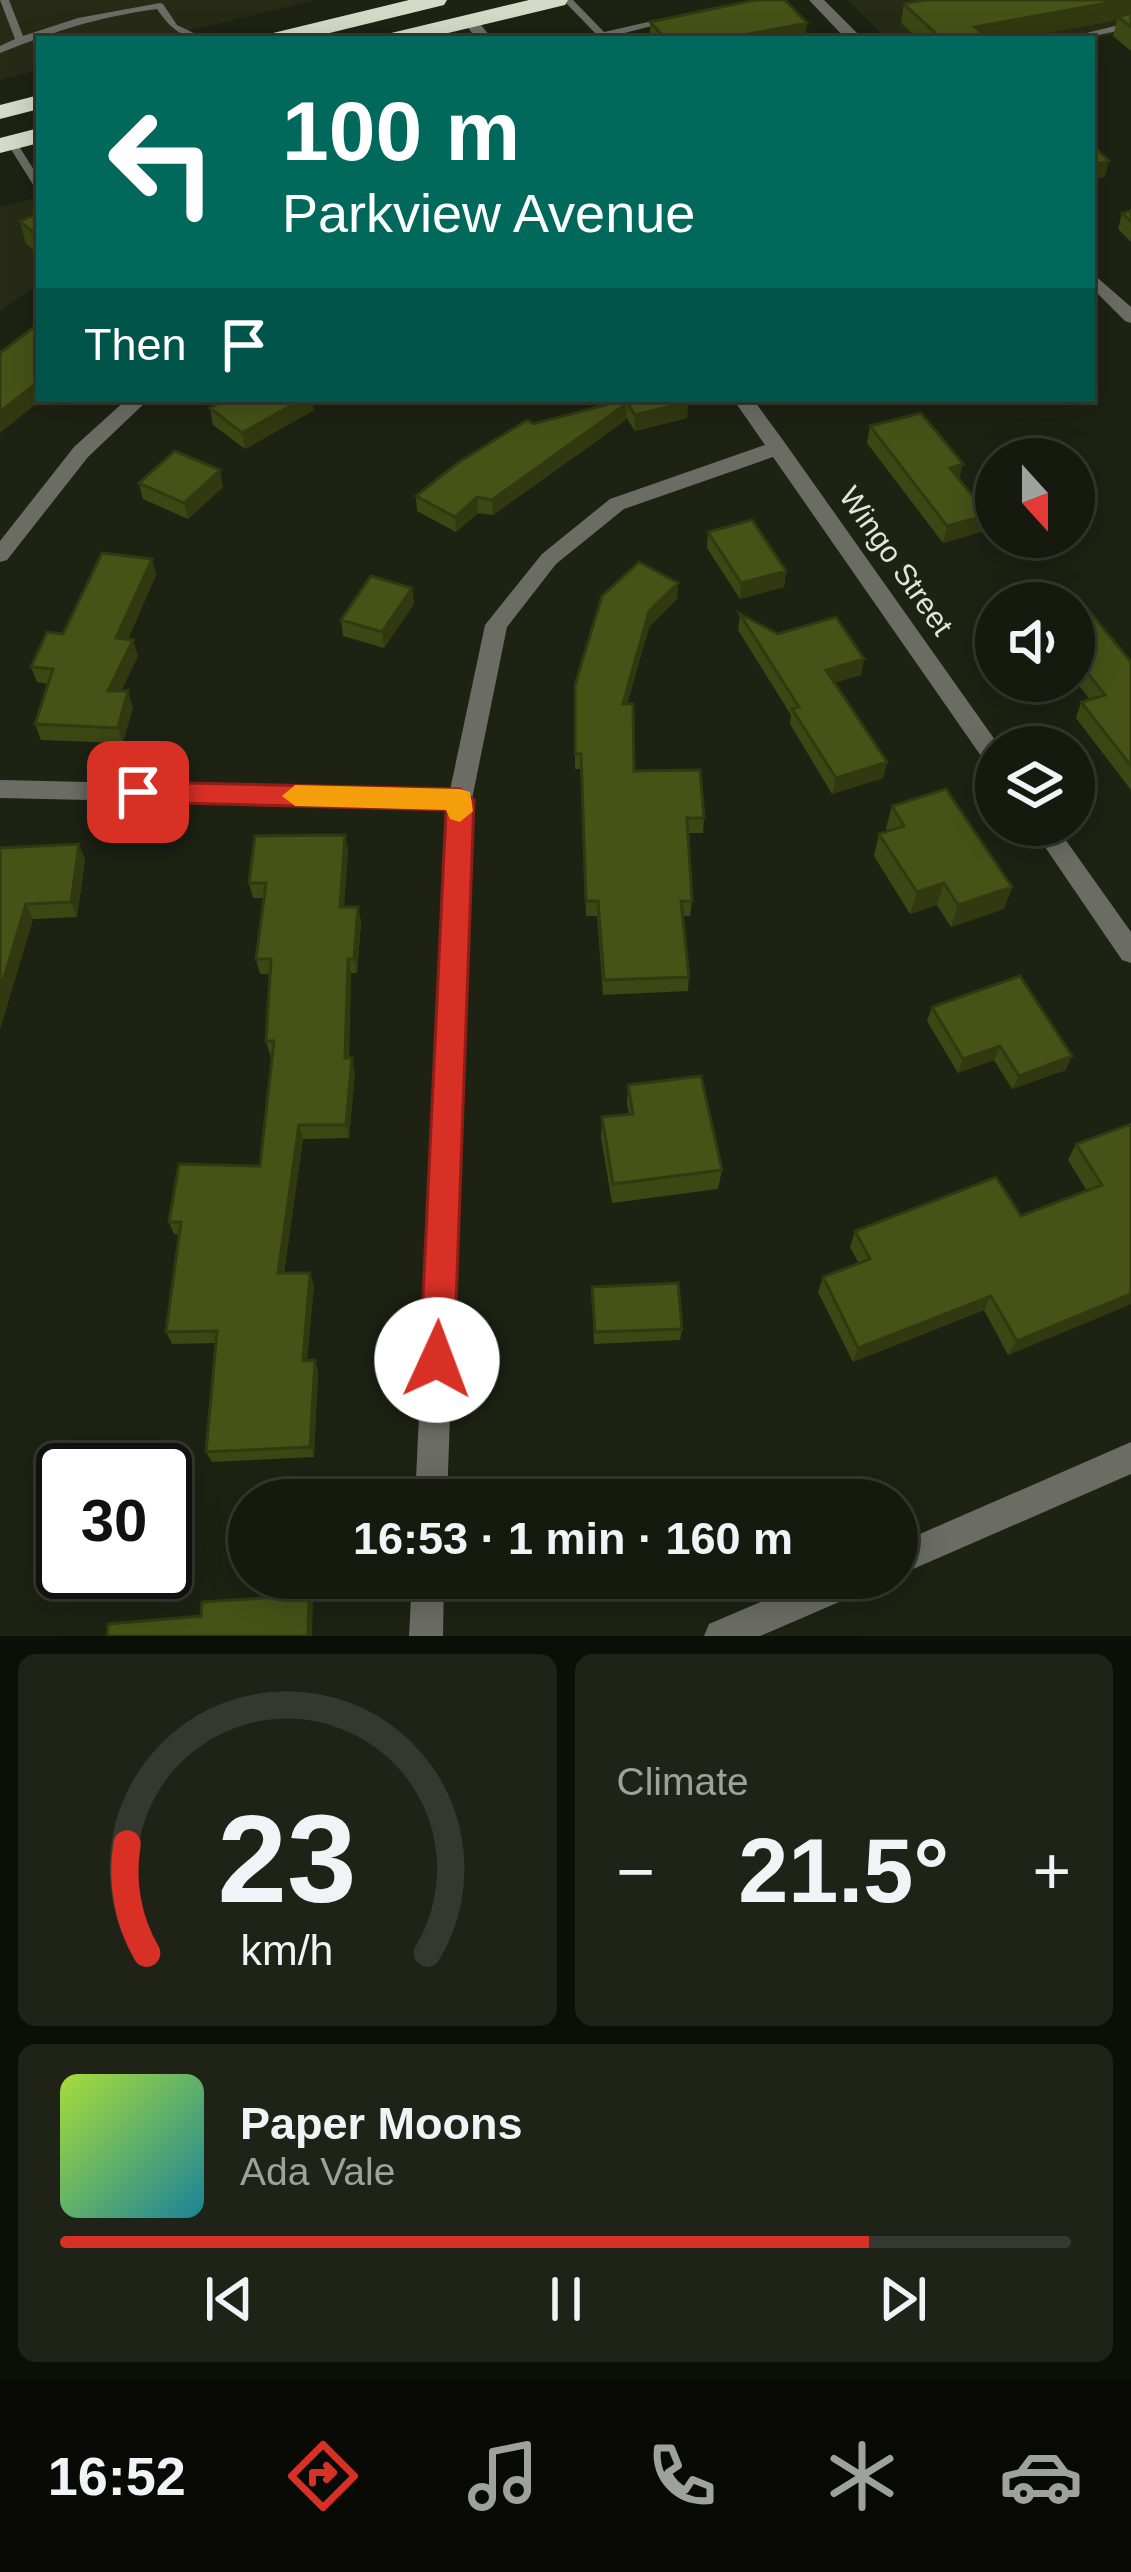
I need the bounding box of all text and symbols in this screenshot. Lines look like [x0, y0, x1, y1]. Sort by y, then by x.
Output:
icon: left [84, 84, 240, 240]
text: 100 m [282, 84, 520, 178]
text: Parkview Avenue [282, 183, 695, 243]
icon: arrive [211, 312, 277, 378]
text: Then [84, 319, 187, 370]
north arrow [975, 438, 1095, 558]
map controls [975, 438, 1095, 846]
street label: Wingo Street [833, 480, 960, 642]
button: sound [975, 582, 1095, 702]
button: layers [975, 726, 1095, 846]
pin [87, 741, 189, 843]
icon: arrive [105, 759, 171, 825]
position arrow [374, 1297, 500, 1423]
speed limit sign: 30 [36, 1443, 192, 1599]
text: 16:53 · 1 min · 160 m [353, 1513, 793, 1564]
text: Climate [617, 1760, 749, 1803]
text: 23 [218, 1789, 357, 1928]
text: 21.5° [738, 1821, 949, 1921]
text: − [617, 1834, 655, 1908]
text: + [1032, 1834, 1071, 1908]
text: km/h [241, 1926, 334, 1974]
text: Paper Moons [240, 2098, 523, 2149]
text: Ada Vale [240, 2150, 395, 2193]
icon: previous [196, 2266, 262, 2332]
icon: pause [533, 2266, 599, 2332]
icon: next [870, 2266, 936, 2332]
icon: directions [281, 2434, 365, 2518]
icon: music [461, 2434, 545, 2518]
icon: phone [640, 2434, 724, 2518]
icon: climate [820, 2434, 904, 2518]
icon: car [999, 2434, 1083, 2518]
text: 16:52 [48, 2446, 186, 2506]

